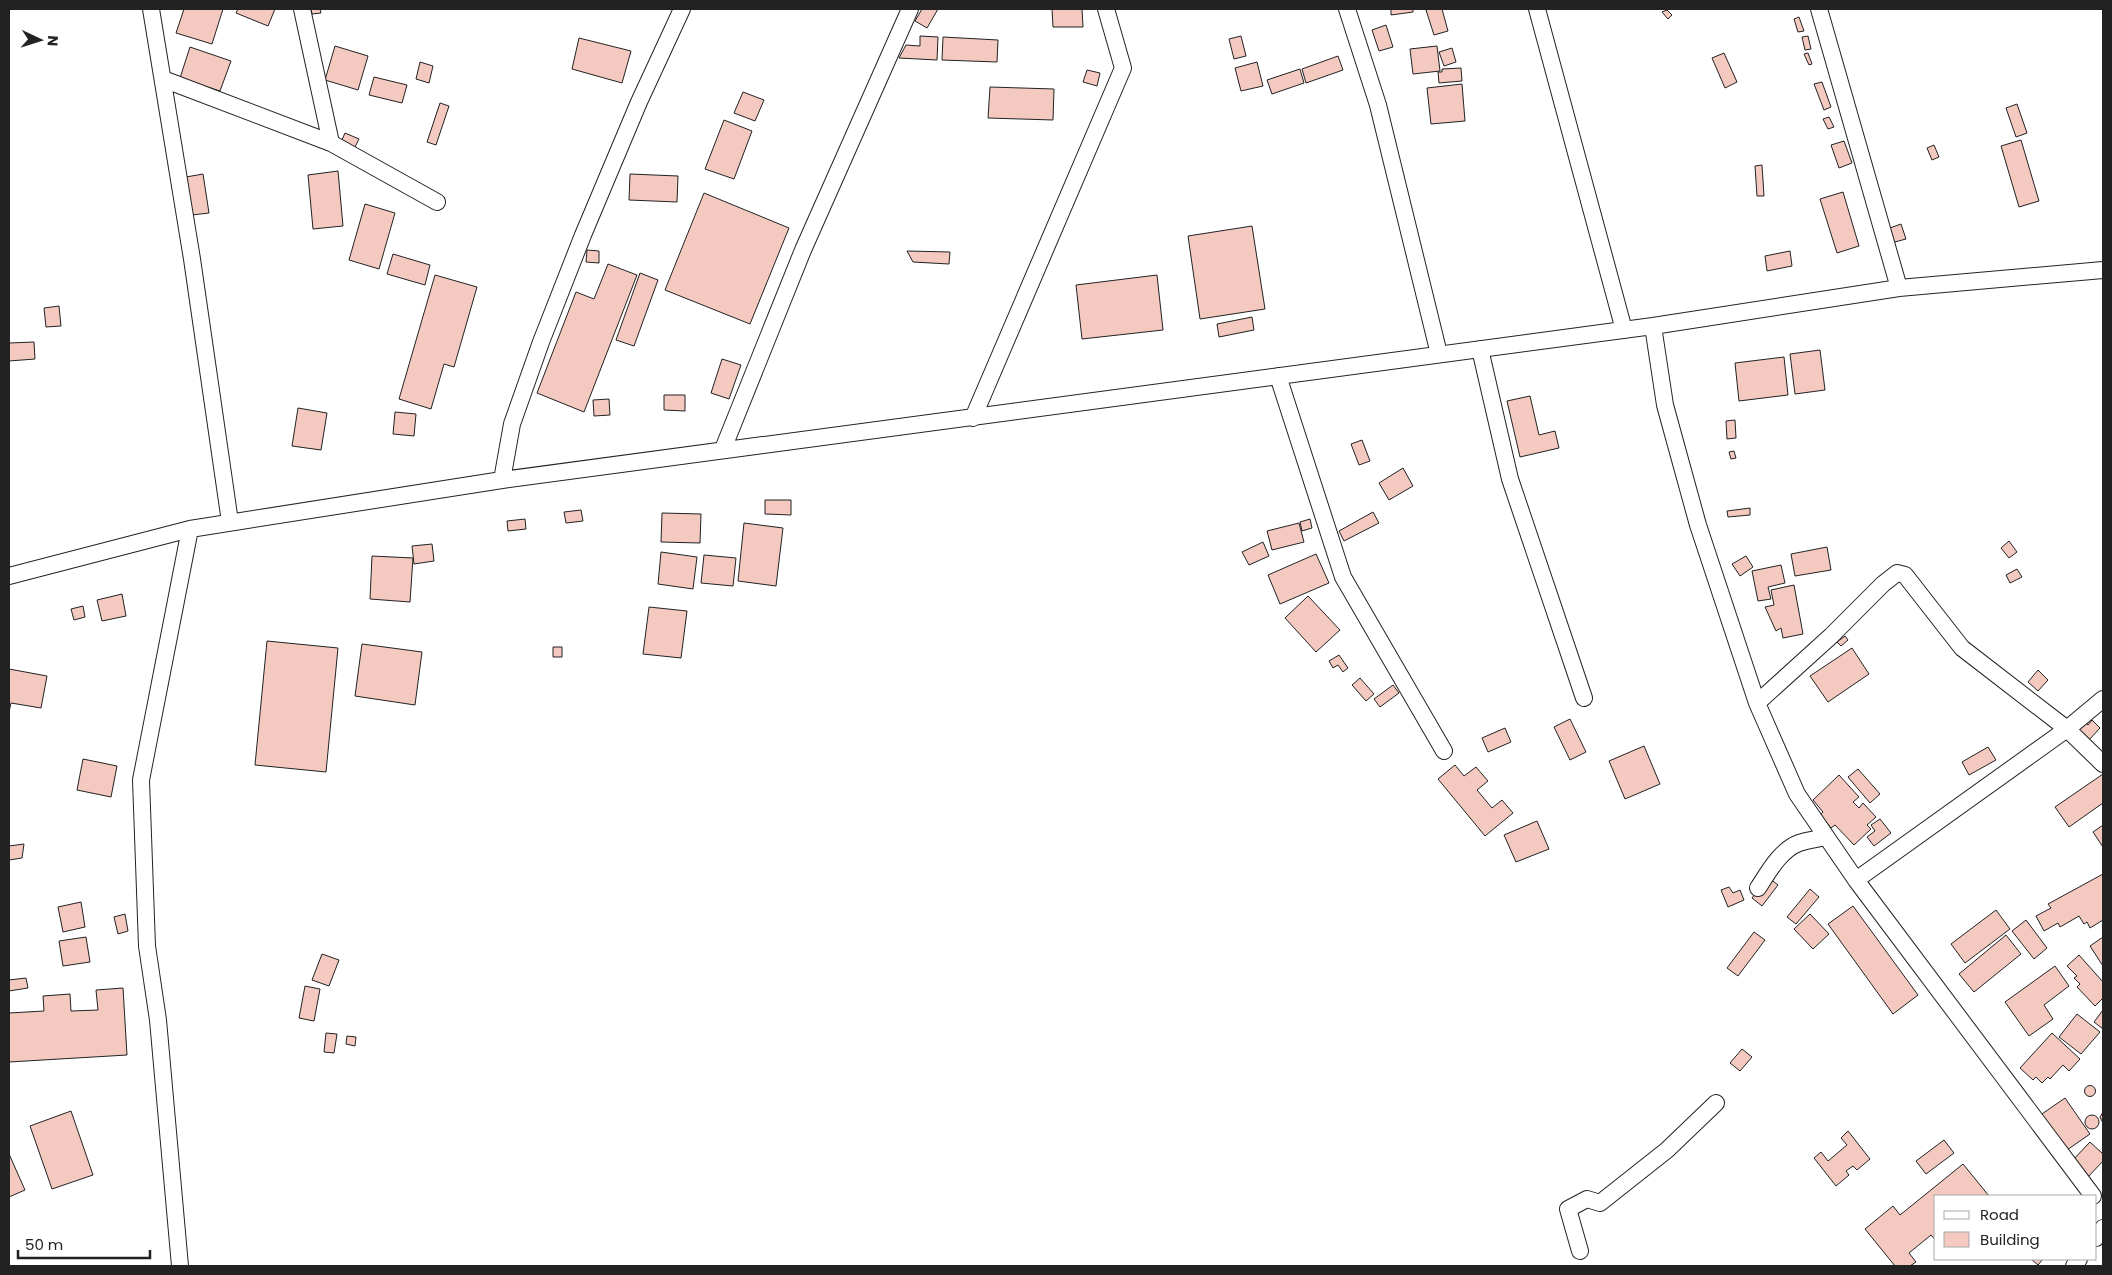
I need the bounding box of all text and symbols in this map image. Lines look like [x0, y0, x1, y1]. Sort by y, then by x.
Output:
north arrow [15, 15, 65, 65]
text: N [43, 35, 63, 47]
legend [1934, 1195, 2097, 1260]
text: Road [1980, 1204, 2019, 1225]
scale bar [18, 1228, 150, 1260]
text: Building [1980, 1229, 2040, 1250]
text: 50 m [25, 1234, 63, 1255]

